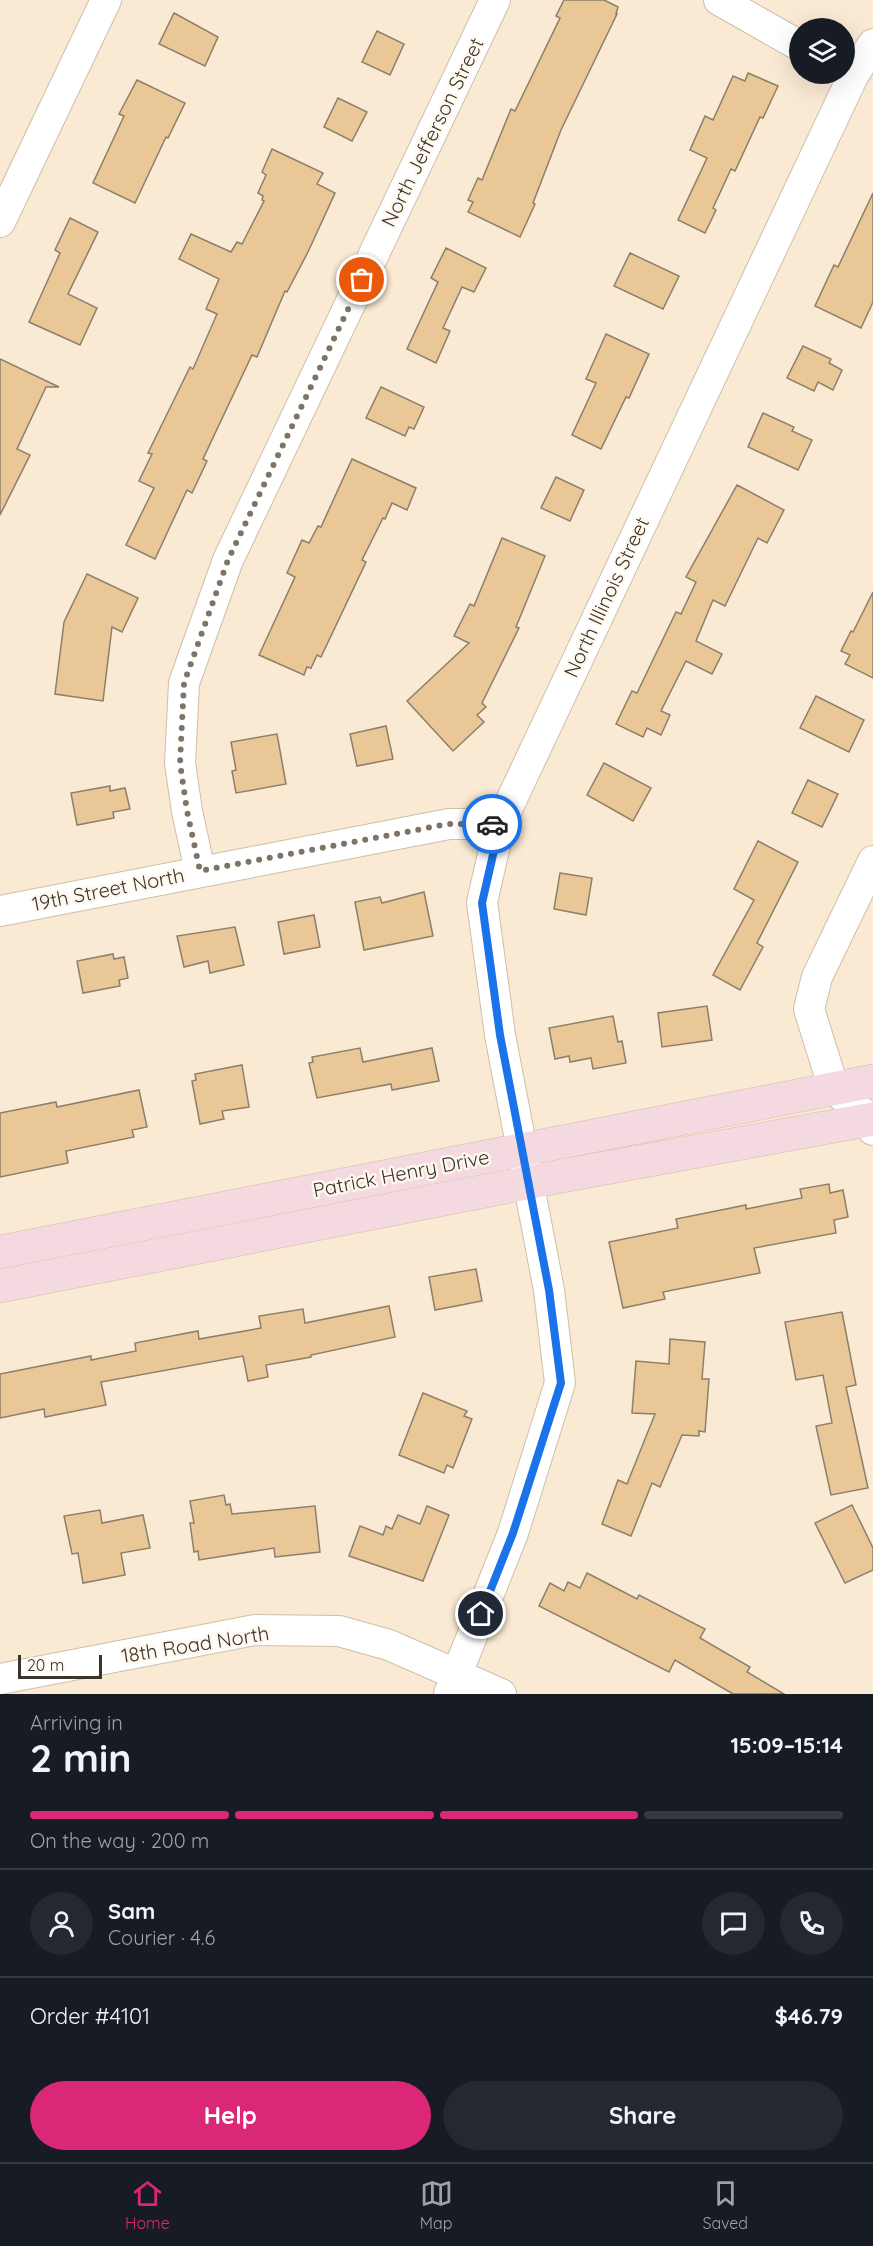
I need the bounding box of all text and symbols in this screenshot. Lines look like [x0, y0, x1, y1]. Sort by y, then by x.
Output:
map controls [789, 18, 855, 84]
button: layers [789, 18, 855, 84]
street label: North Jefferson Street [375, 33, 489, 231]
pin [336, 254, 387, 305]
icon: bag [345, 263, 378, 296]
street label: North Illinois Street [558, 513, 654, 681]
courier [462, 794, 522, 854]
icon: car [476, 808, 509, 841]
street label: 19th Street North [30, 862, 186, 916]
street label: Patrick Henry Drive [311, 1144, 491, 1202]
pin [455, 1588, 506, 1639]
icon: home [464, 1597, 497, 1630]
street label: 18th Road North [119, 1620, 271, 1668]
scale bar [18, 1652, 102, 1680]
text: 20 m [27, 1655, 64, 1675]
text: Arriving in [30, 1710, 123, 1735]
text: 15:09–15:14 [731, 1731, 843, 1759]
text: 2 min [30, 1733, 132, 1782]
text: On the way · 200 m [30, 1828, 209, 1853]
button: person [30, 1892, 93, 1955]
button: chat [702, 1892, 765, 1955]
button: phone [780, 1892, 843, 1955]
text: Sam [108, 1897, 155, 1925]
text: Courier · 4.6 [108, 1925, 215, 1950]
text: Order #4101 [30, 2002, 150, 2030]
text: $46.79 [775, 2002, 843, 2030]
button: Help [30, 2081, 431, 2150]
button: Share [443, 2081, 843, 2150]
tab: Home [125, 2177, 170, 2233]
tab: Map [420, 2177, 453, 2233]
tab: Saved [702, 2177, 748, 2233]

